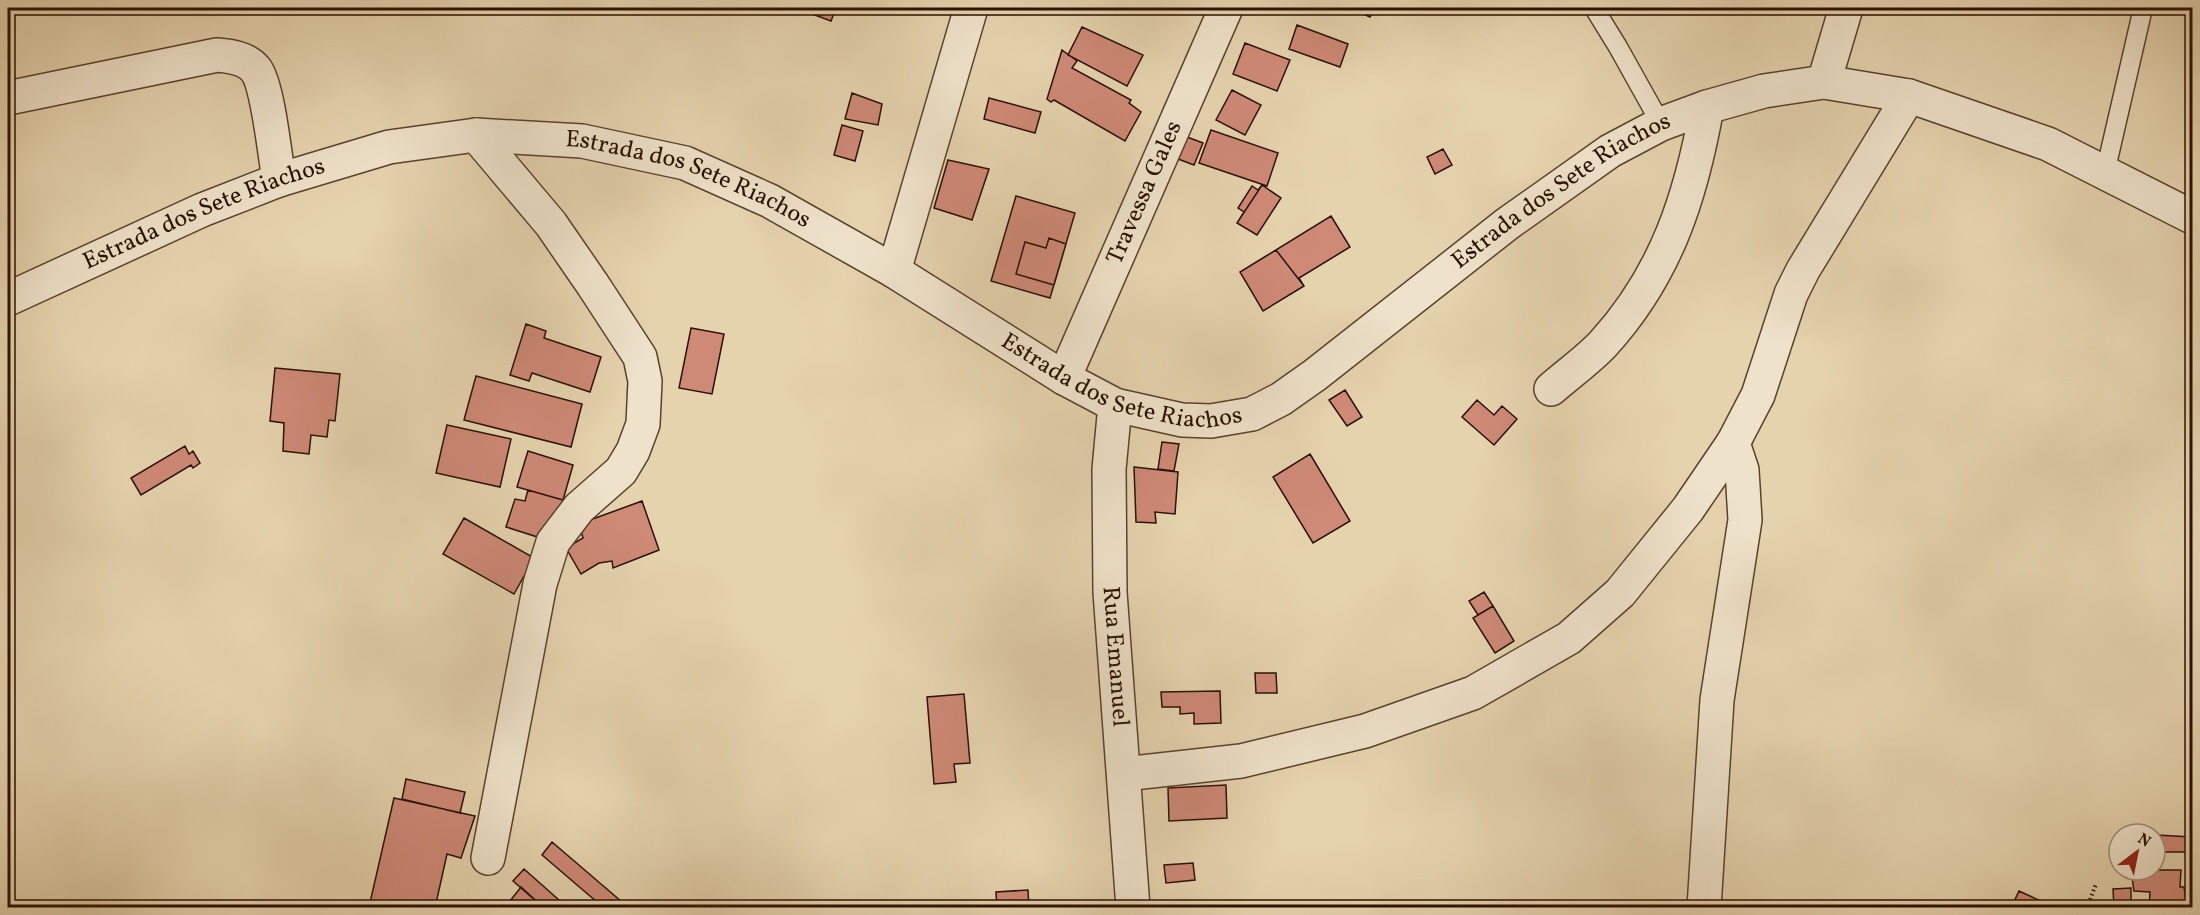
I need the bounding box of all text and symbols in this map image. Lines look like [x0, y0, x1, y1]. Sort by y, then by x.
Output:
street label: Estrada dos Sete Riachos [1445, 105, 1676, 278]
street label: Travessa Gales [1099, 116, 1191, 270]
street label: Estrada dos Sete Riachos [565, 123, 817, 238]
street label: Estrada dos Sete Riachos [78, 150, 329, 279]
street label: Estrada dos Sete Riachos [994, 325, 1245, 439]
street label: Rua Emanuel [1093, 585, 1137, 728]
north arrow [2107, 822, 2167, 882]
text: N [2133, 829, 2155, 854]

